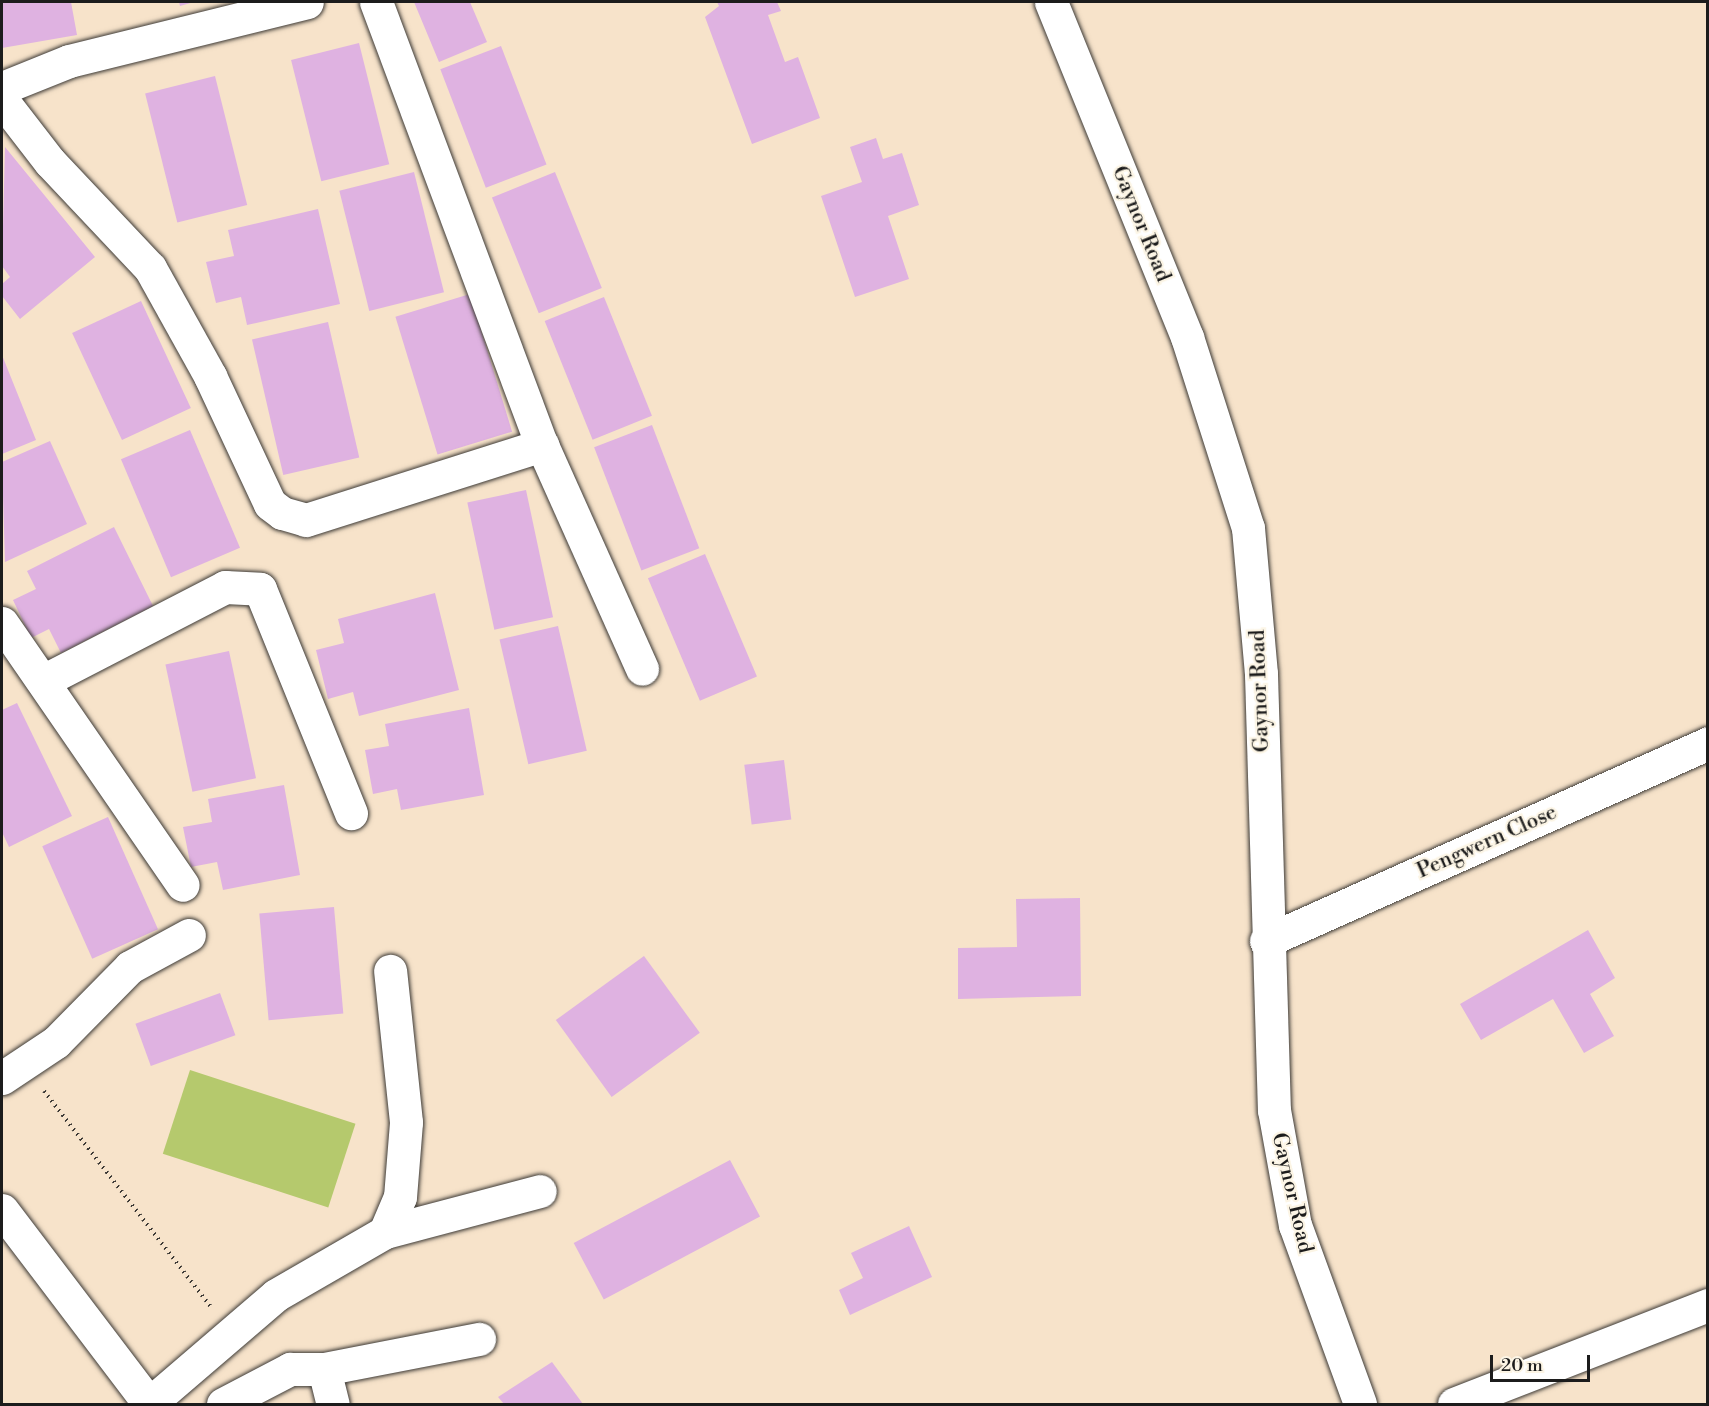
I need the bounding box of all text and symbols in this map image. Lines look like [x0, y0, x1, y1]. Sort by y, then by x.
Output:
street label: Gaynor Road [1106, 162, 1176, 286]
street label: Gaynor Road [1245, 629, 1275, 753]
street label: Pengwern Close [1413, 800, 1561, 884]
street label: Gaynor Road [1266, 1130, 1318, 1256]
scale bar [1493, 1343, 1594, 1381]
text: 20 m [1501, 1354, 1543, 1377]

